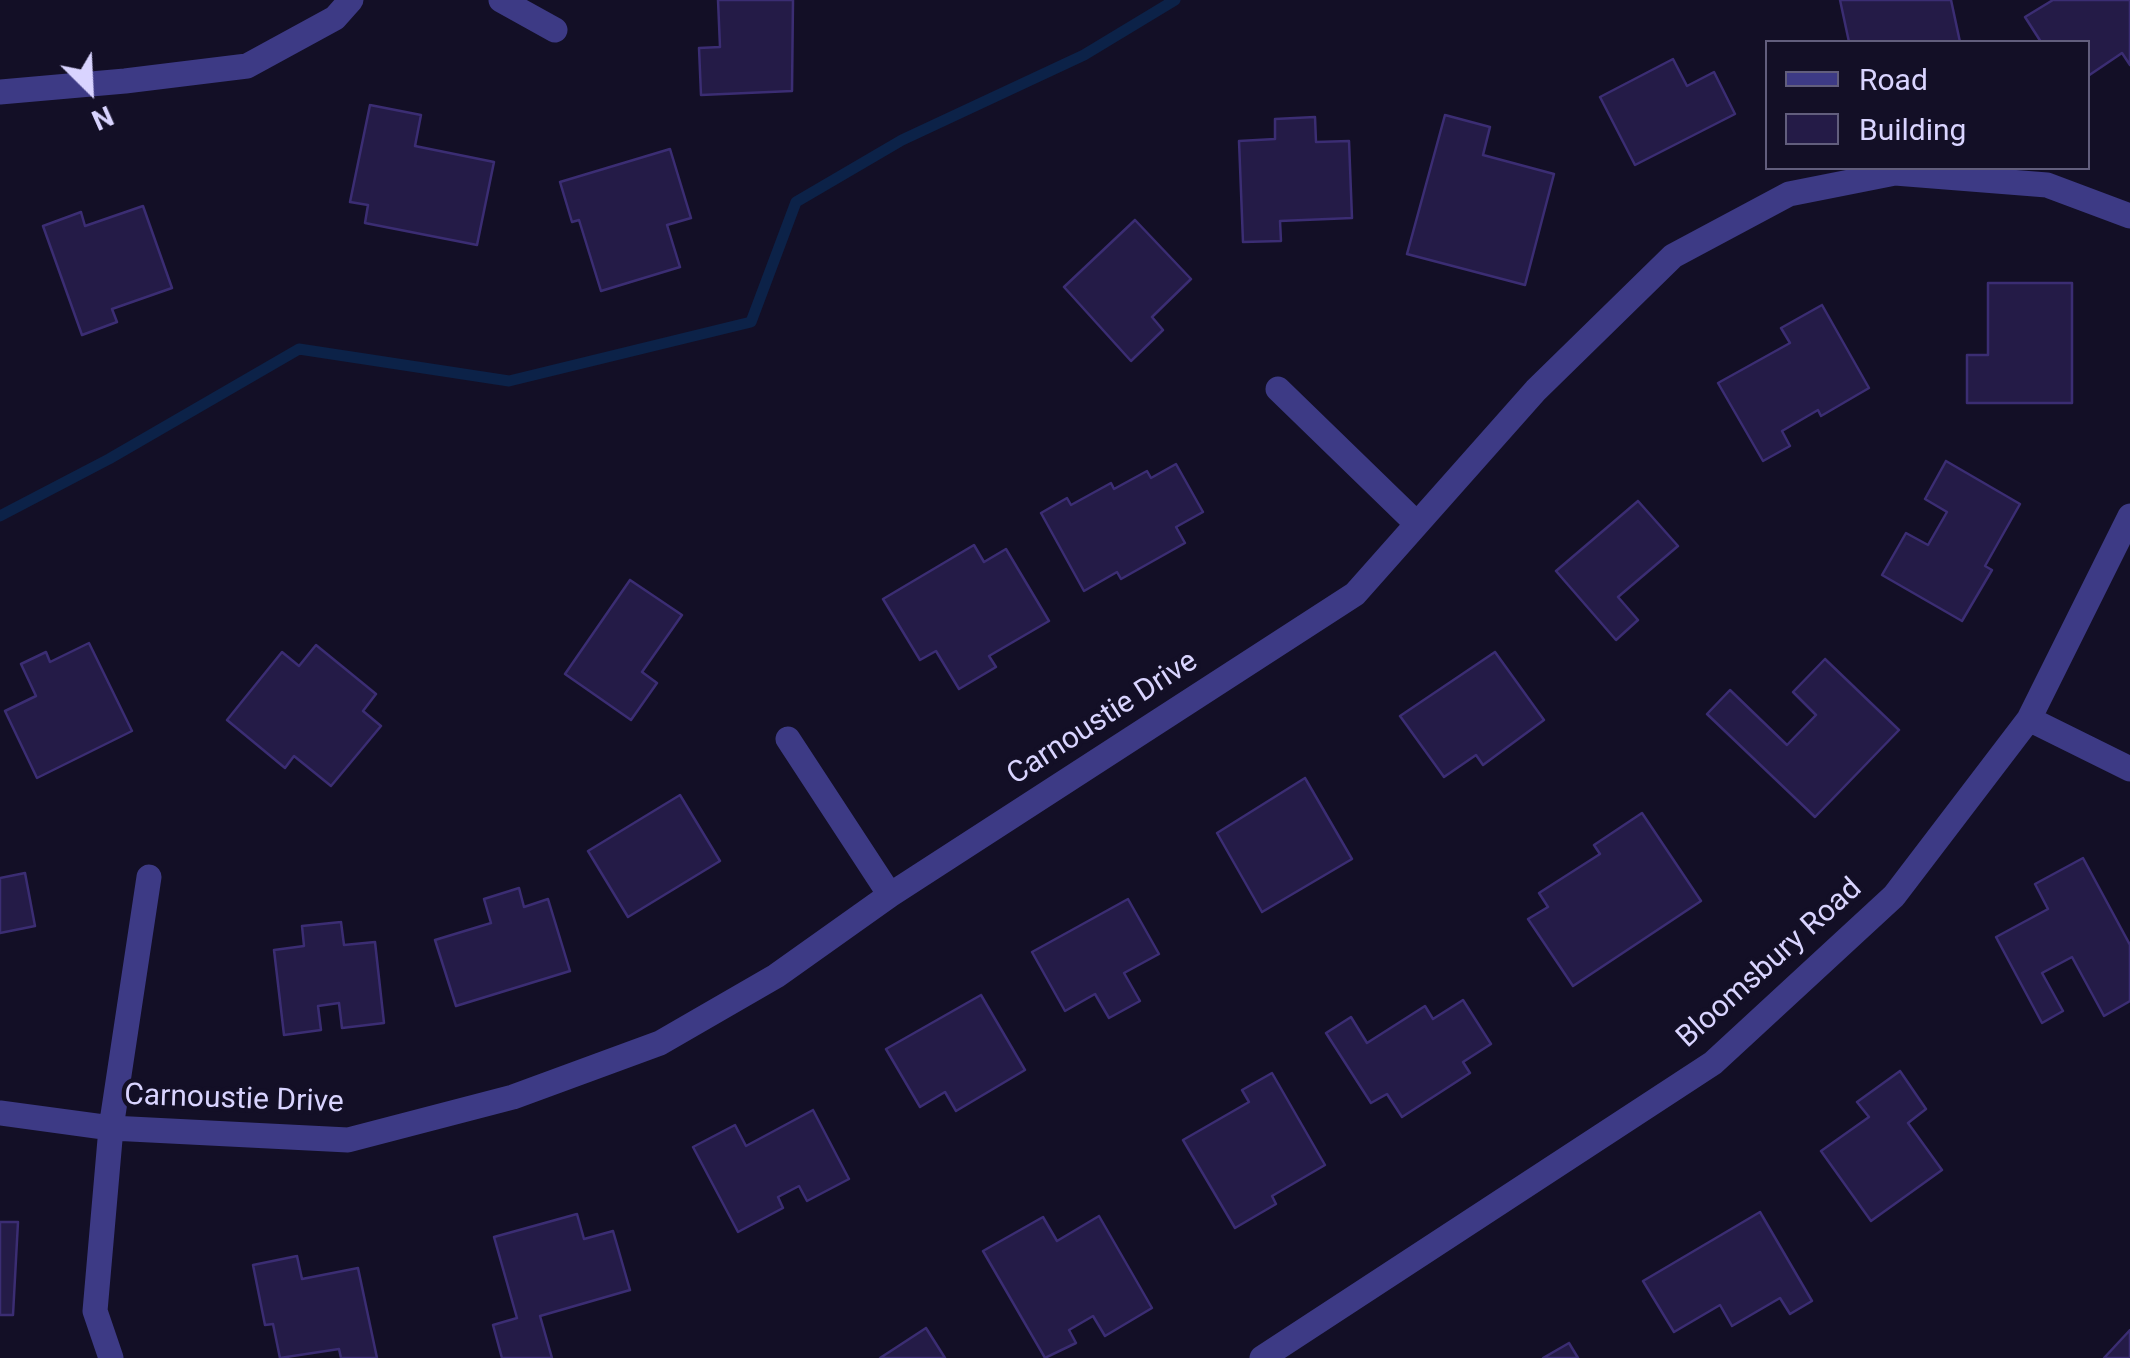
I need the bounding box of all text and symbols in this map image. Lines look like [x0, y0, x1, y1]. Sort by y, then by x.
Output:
north arrow [40, 40, 140, 140]
legend [1765, 40, 2090, 170]
text: Road [1859, 62, 1928, 97]
text: N [87, 99, 118, 137]
text: Building [1859, 112, 1966, 147]
street label: Carnoustie Drive [1001, 644, 1205, 794]
street label: Bloomsbury Road [1670, 872, 1870, 1056]
street label: Carnoustie Drive [124, 1078, 344, 1122]

